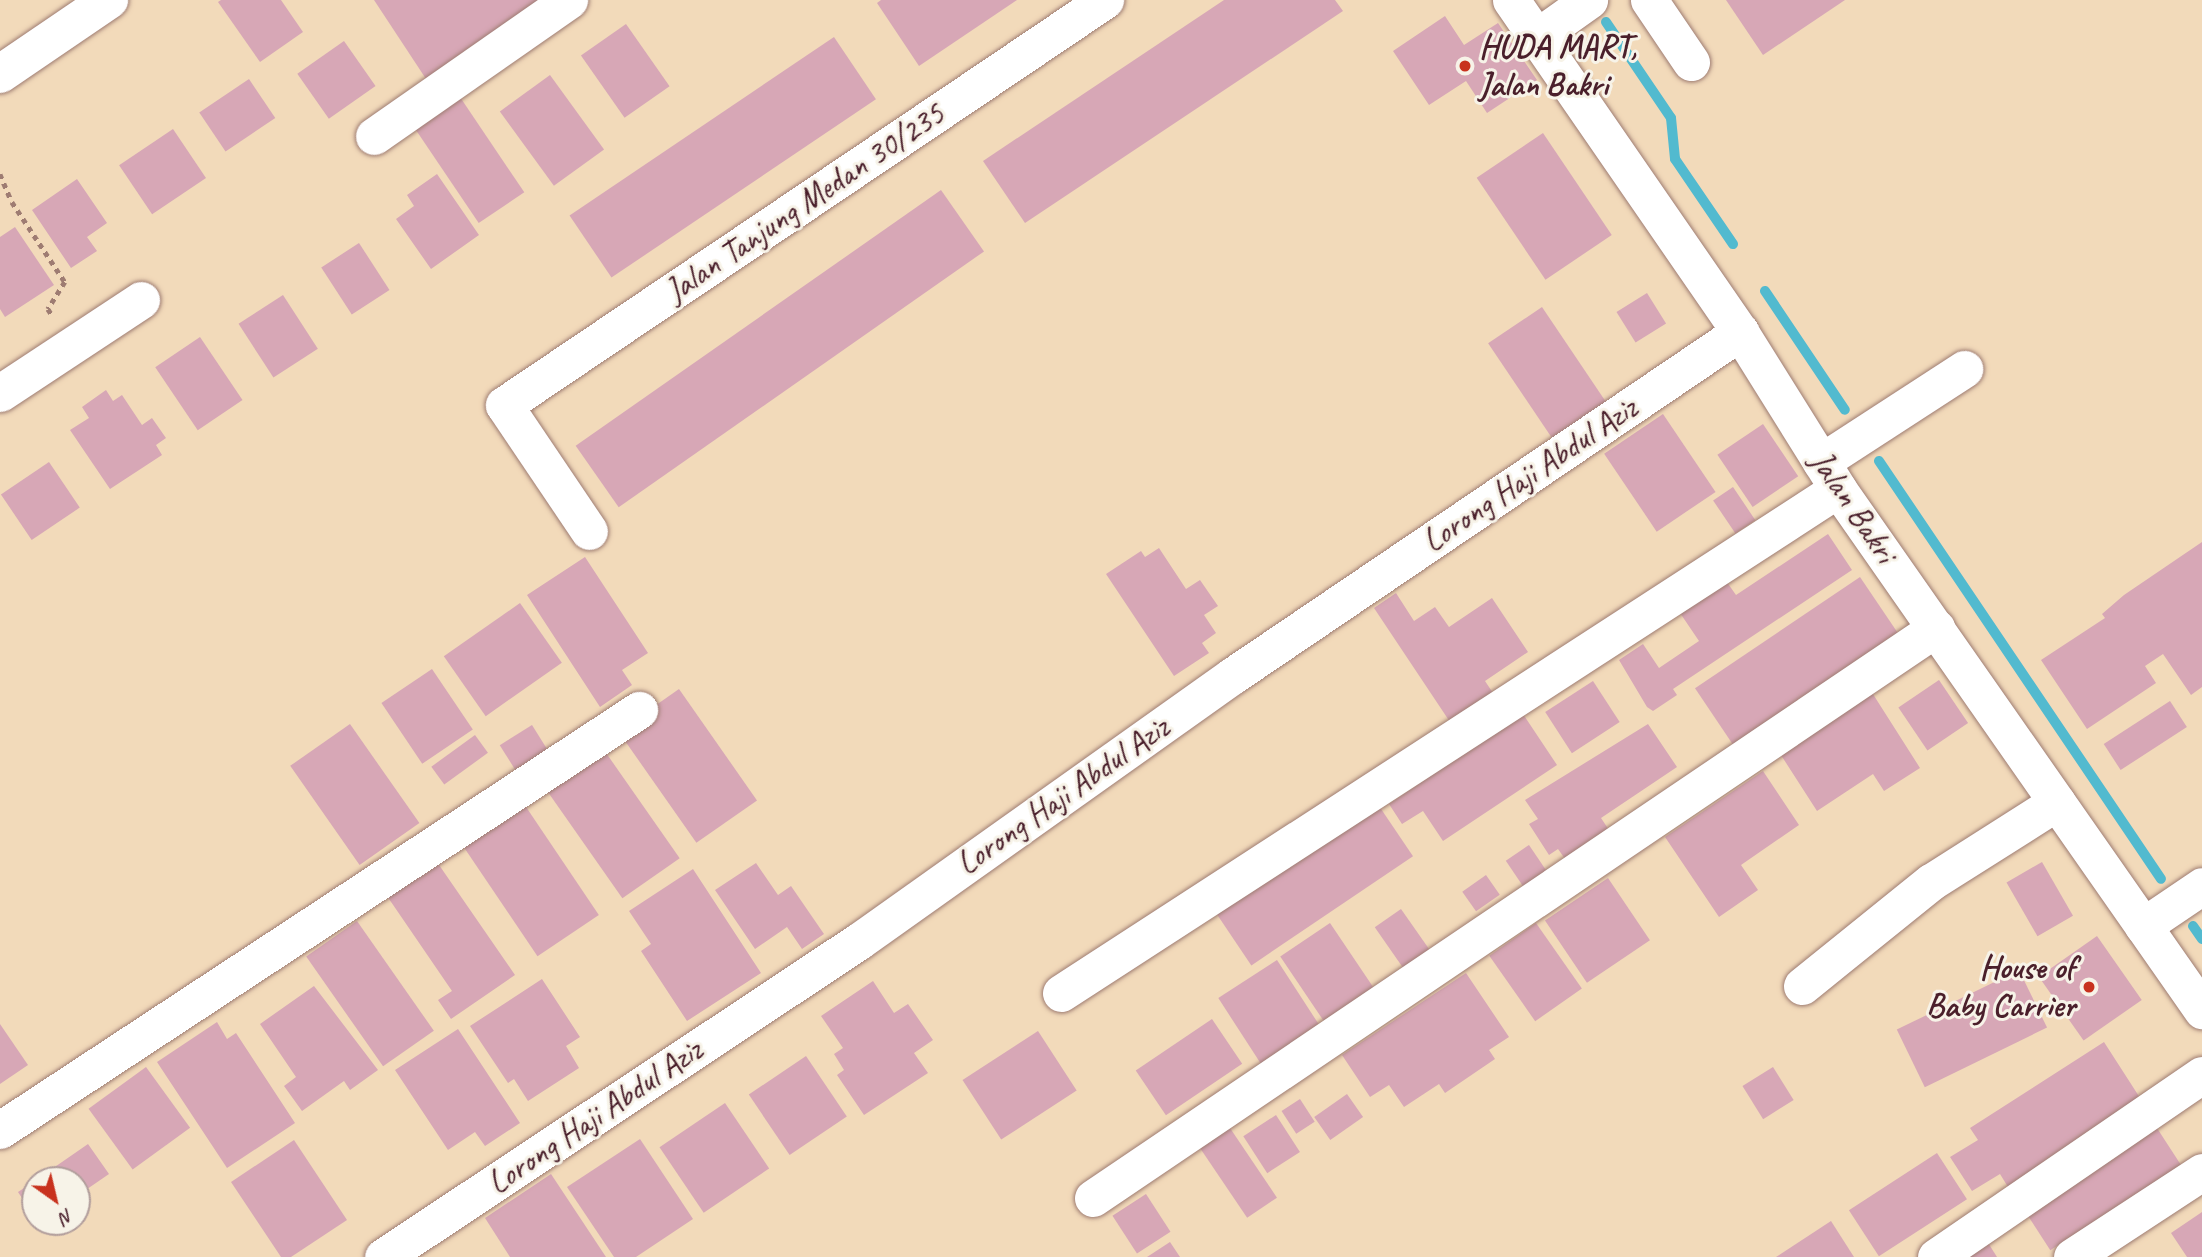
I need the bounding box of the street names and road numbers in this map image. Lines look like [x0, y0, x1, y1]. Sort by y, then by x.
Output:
street label: Jalan Tanjung Medan 30/235 [657, 94, 953, 312]
street label: Lorong Haji Abdul Aziz [1415, 388, 1645, 562]
street label: Jalan Bakri [1801, 443, 1905, 571]
street label: Lorong Haji Abdul Aziz [948, 708, 1178, 884]
street label: Lorong Haji Abdul Aziz [480, 1030, 710, 1204]

